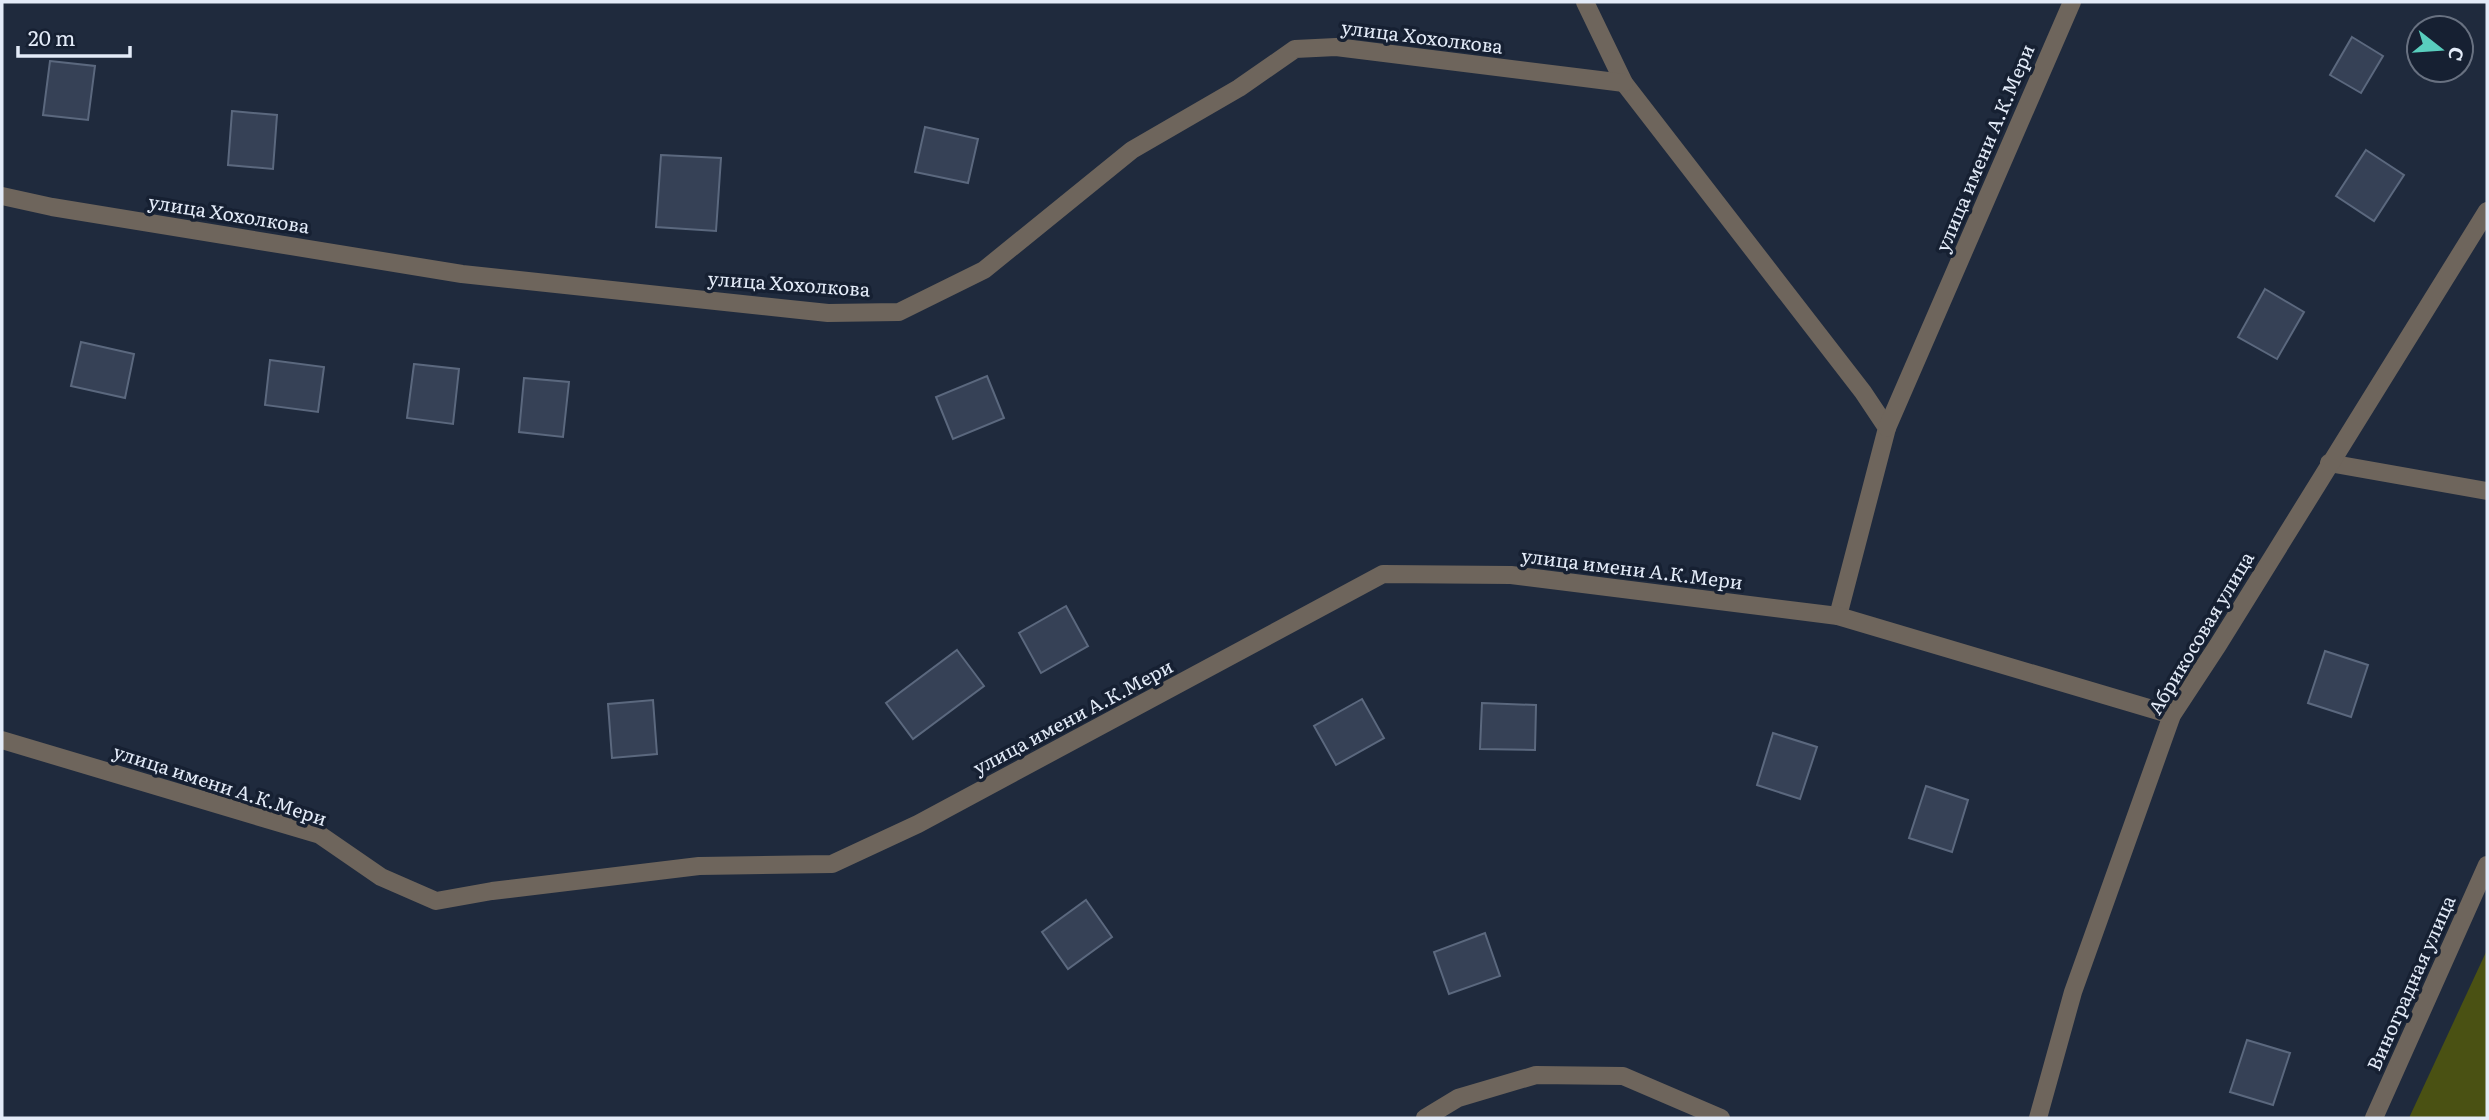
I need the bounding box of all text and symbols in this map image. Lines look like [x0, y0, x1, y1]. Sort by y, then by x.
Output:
street label: улица Хохолкова [1340, 12, 1505, 60]
scale bar [18, 14, 130, 58]
north arrow [2405, 14, 2475, 84]
text: 20 m [28, 21, 75, 52]
street label: улица имени А.К.Мери [1928, 39, 2041, 256]
text: С [2442, 44, 2473, 65]
street label: улица Хохолкова [147, 186, 312, 240]
street label: улица Хохолкова [707, 263, 872, 303]
street label: улица имени А.К.Мери [1520, 541, 1745, 596]
street label: Абрикосовая улица [2140, 545, 2260, 719]
street label: улица имени А.К.Мери [967, 651, 1178, 781]
street label: улица имени А.К.Мери [110, 736, 331, 832]
street label: Виноградная улица [2359, 890, 2462, 1075]

